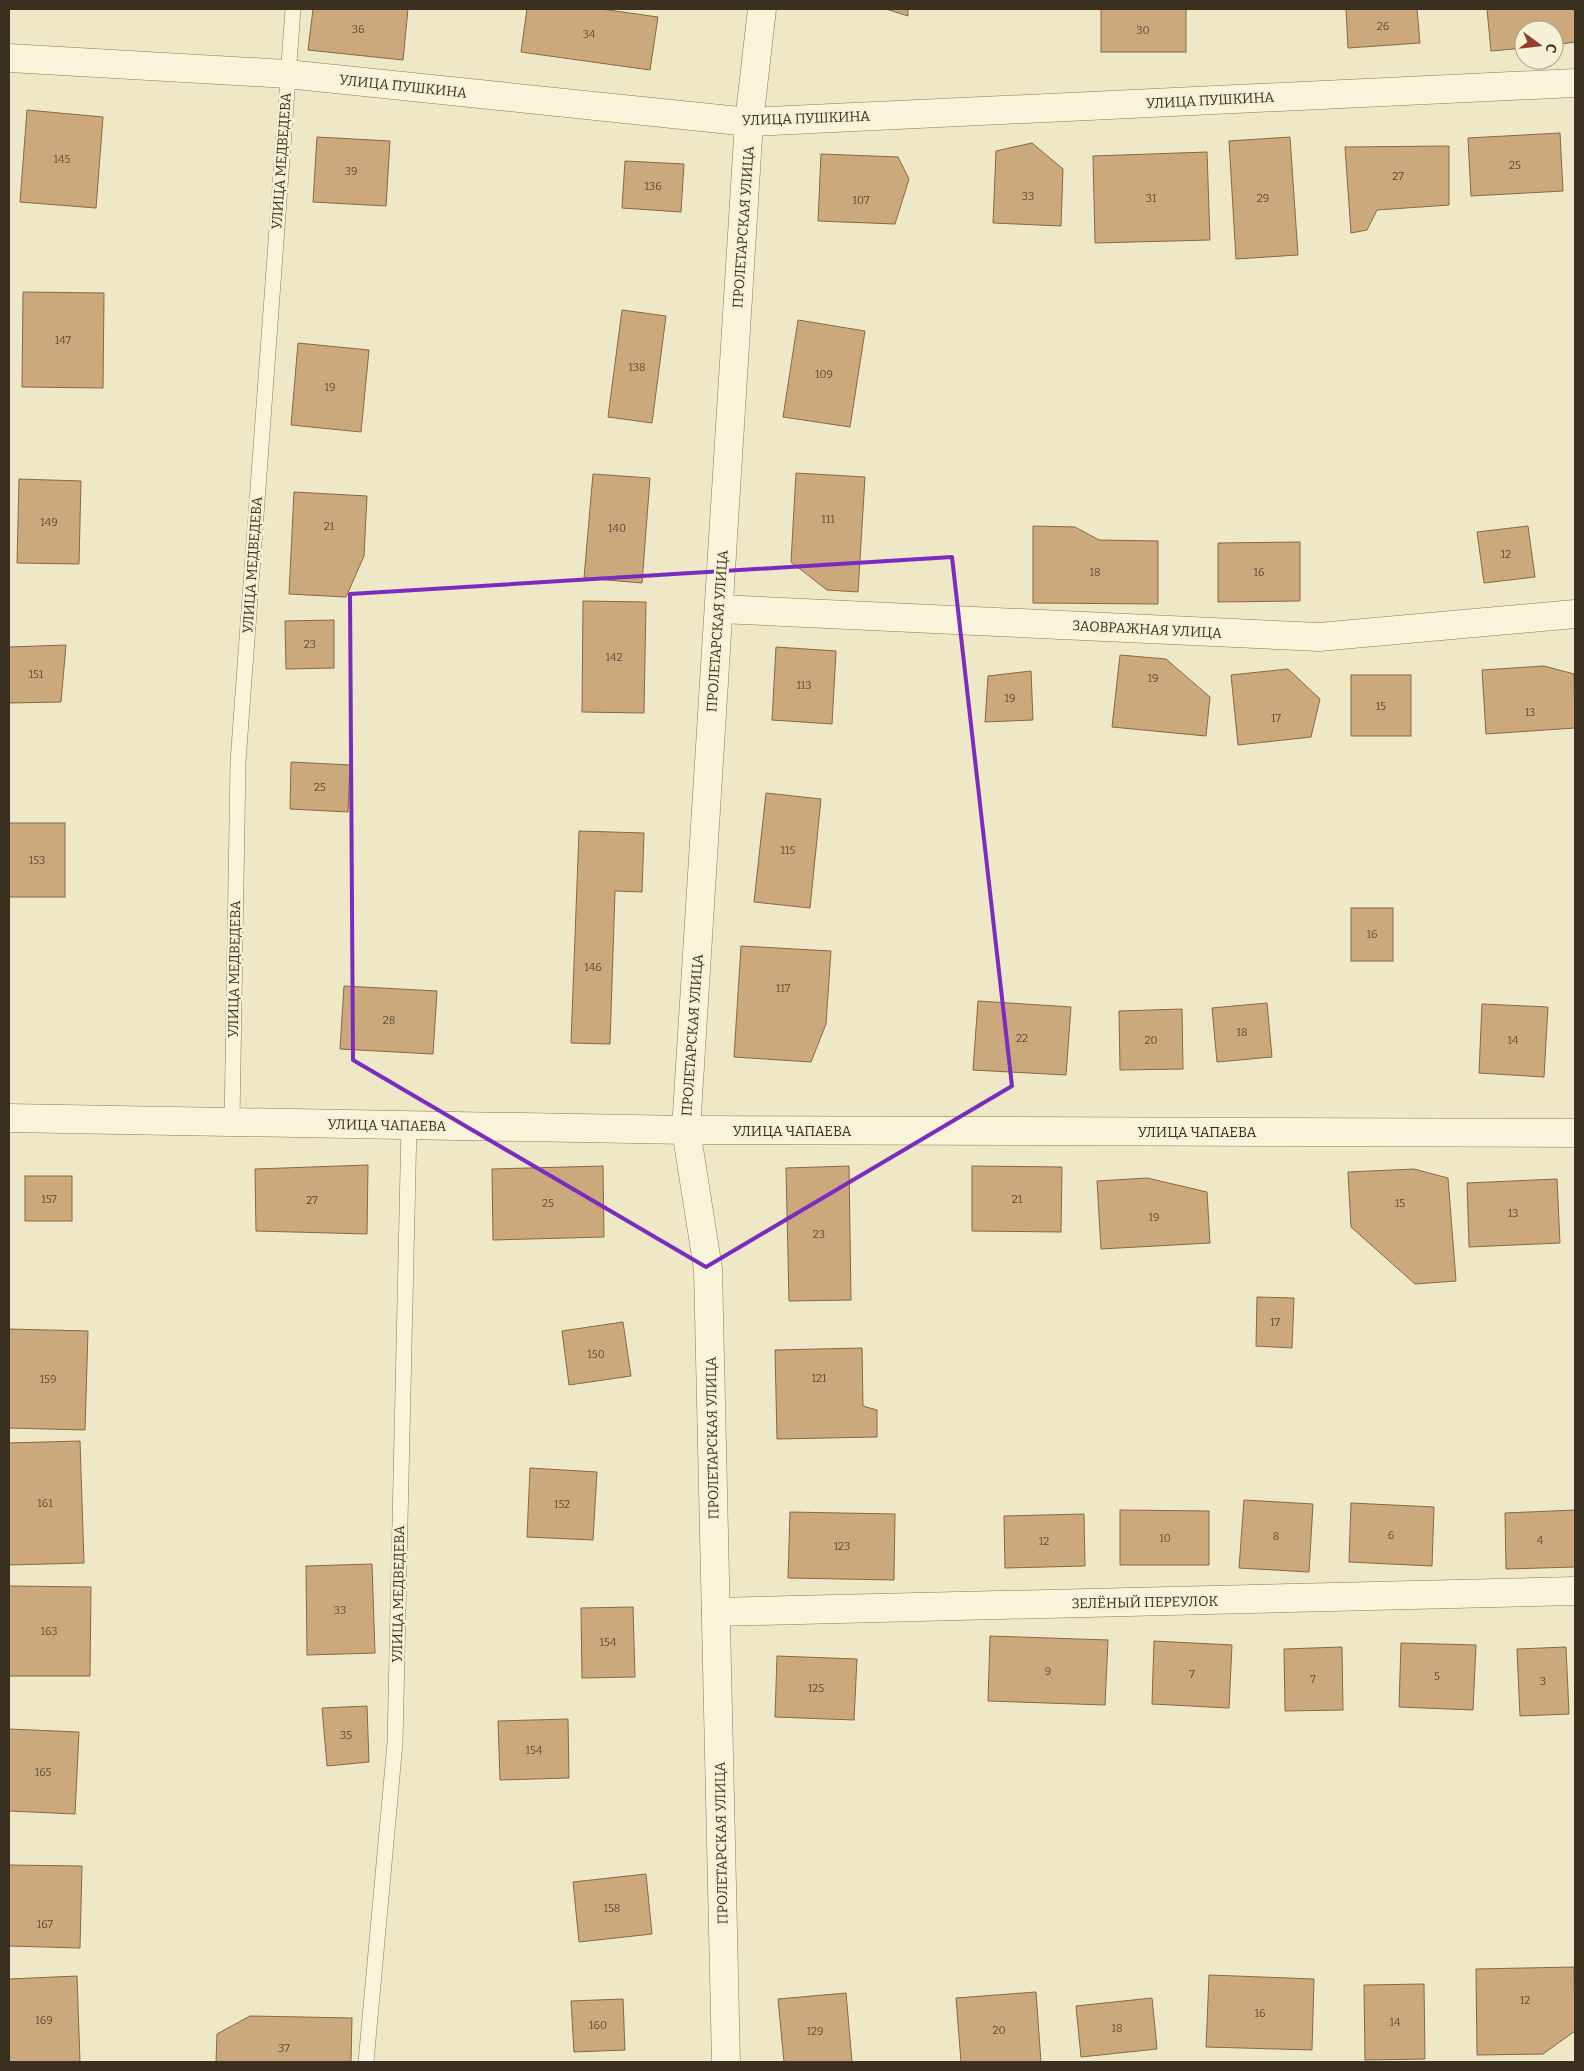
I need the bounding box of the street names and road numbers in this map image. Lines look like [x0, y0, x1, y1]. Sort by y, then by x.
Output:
street label: УЛИЦА ПУШКИНА [338, 71, 468, 102]
street label: УЛИЦА ПУШКИНА [1146, 89, 1275, 112]
street label: УЛИЦА МЕДВЕДЕВА [268, 92, 295, 230]
street label: УЛИЦА ПУШКИНА [742, 108, 870, 129]
street label: ПРОЛЕТАРСКАЯ УЛИЦА [729, 145, 758, 309]
street label: УЛИЦА МЕДВЕДЕВА [239, 496, 266, 634]
street label: ПРОЛЕТАРСКАЯ УЛИЦА [703, 549, 732, 713]
street label: ЗАОВРАЖНАЯ УЛИЦА [1072, 617, 1222, 642]
street label: УЛИЦА МЕДВЕДЕВА [225, 900, 244, 1038]
street label: ПРОЛЕТАРСКАЯ УЛИЦА [678, 953, 707, 1117]
street label: УЛИЦА ЧАПАЕВА [327, 1116, 447, 1135]
street label: УЛИЦА ЧАПАЕВА [733, 1123, 851, 1140]
street label: УЛИЦА ЧАПАЕВА [1138, 1124, 1256, 1141]
street label: ПРОЛЕТАРСКАЯ УЛИЦА [703, 1356, 722, 1519]
street label: УЛИЦА МЕДВЕДЕВА [389, 1525, 408, 1663]
street label: ЗЕЛЁНЫЙ ПЕРЕУЛОК [1071, 1592, 1219, 1612]
street label: ПРОЛЕТАРСКАЯ УЛИЦА [712, 1761, 731, 1924]

